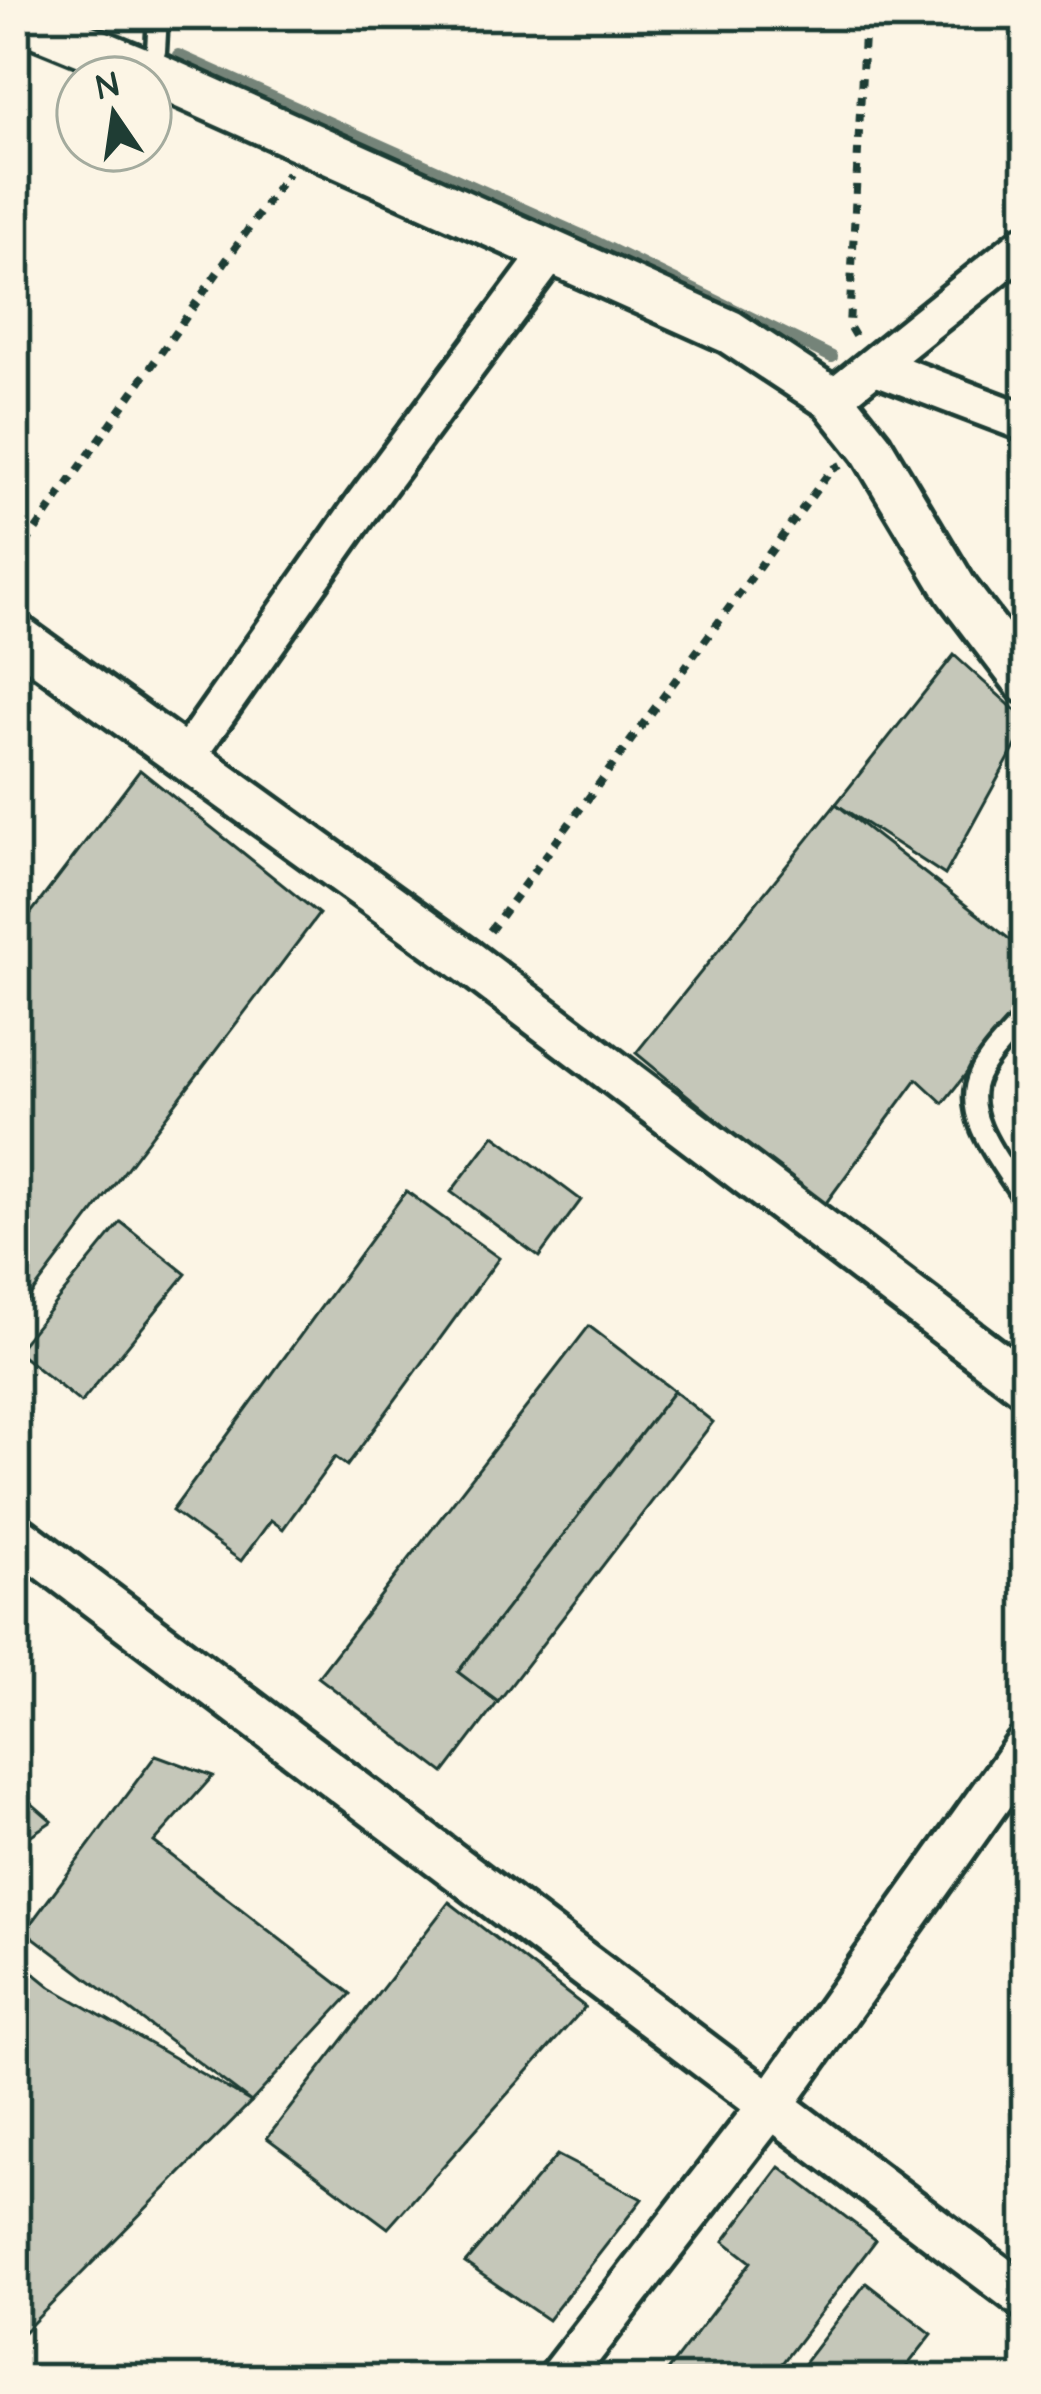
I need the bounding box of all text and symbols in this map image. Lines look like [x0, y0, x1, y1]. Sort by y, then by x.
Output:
north arrow [54, 54, 174, 174]
text: N [92, 62, 123, 111]

